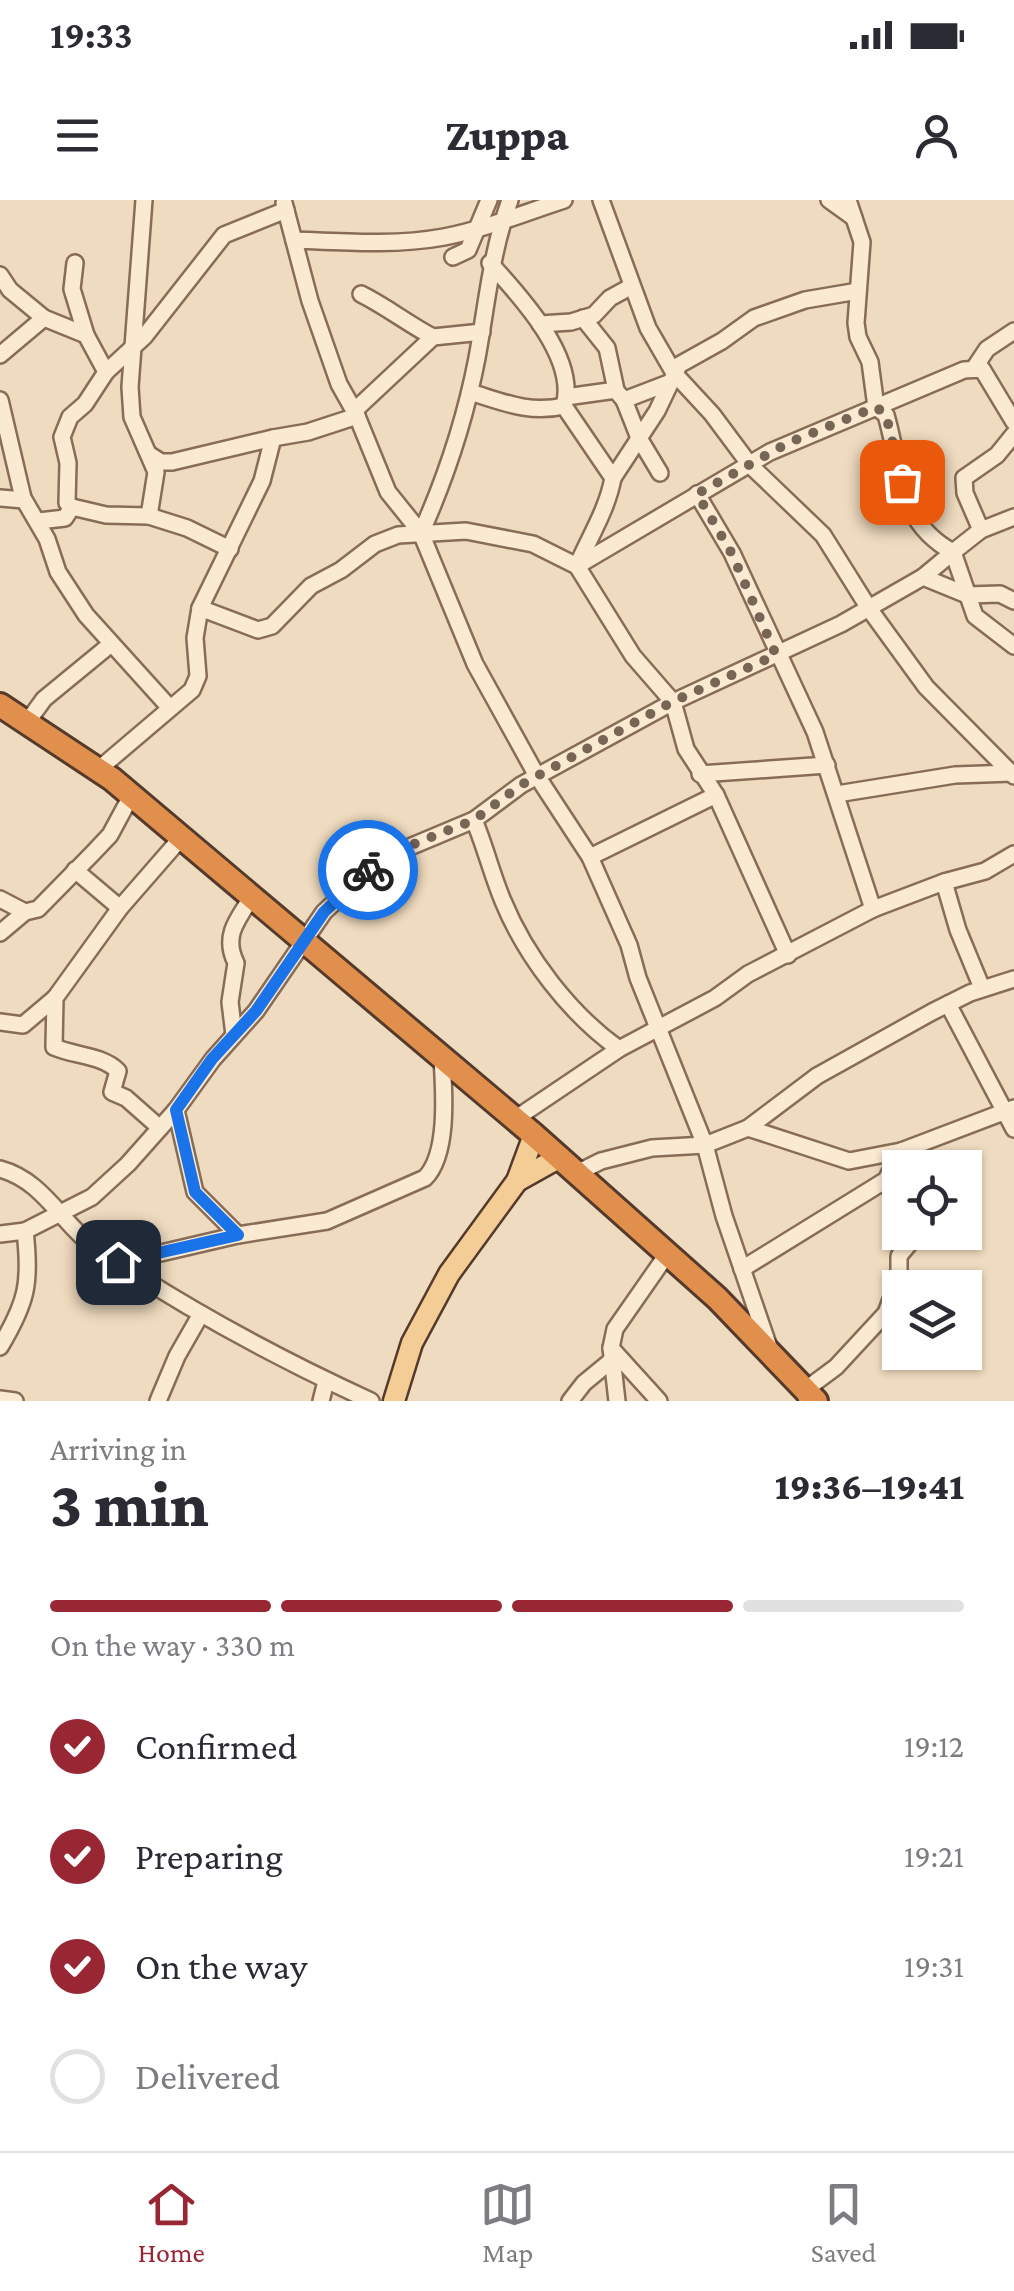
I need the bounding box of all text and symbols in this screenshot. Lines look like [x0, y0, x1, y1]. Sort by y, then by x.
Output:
text: 19:33 [50, 14, 132, 56]
icon: menu [50, 108, 105, 163]
icon: person [909, 108, 964, 163]
text: Zuppa [445, 110, 569, 160]
pin [860, 440, 945, 525]
icon: bag [875, 455, 930, 510]
courier [318, 820, 418, 920]
icon: bike [341, 843, 396, 898]
map controls [882, 1150, 982, 1370]
button: locate [882, 1150, 982, 1250]
pin [76, 1220, 161, 1305]
icon: home [91, 1235, 146, 1290]
button: layers [882, 1270, 982, 1370]
text: Arriving in [50, 1431, 187, 1467]
text: 19:36–19:41 [775, 1465, 964, 1507]
text: 3 min [50, 1468, 209, 1540]
text: On the way · 330 m [50, 1627, 295, 1663]
icon: check [50, 1719, 105, 1774]
text: Confirmed [135, 1725, 298, 1767]
text: 19:12 [904, 1728, 964, 1764]
icon: check [50, 1829, 105, 1884]
text: Preparing [135, 1835, 283, 1877]
text: 19:21 [904, 1838, 964, 1874]
icon: check [50, 1939, 105, 1994]
text: On the way [135, 1945, 307, 1987]
text: 19:31 [904, 1948, 964, 1984]
text: Delivered [135, 2055, 280, 2097]
tab: Home [138, 2177, 205, 2268]
tab: Map [480, 2177, 535, 2268]
tab: Saved [811, 2177, 876, 2268]

